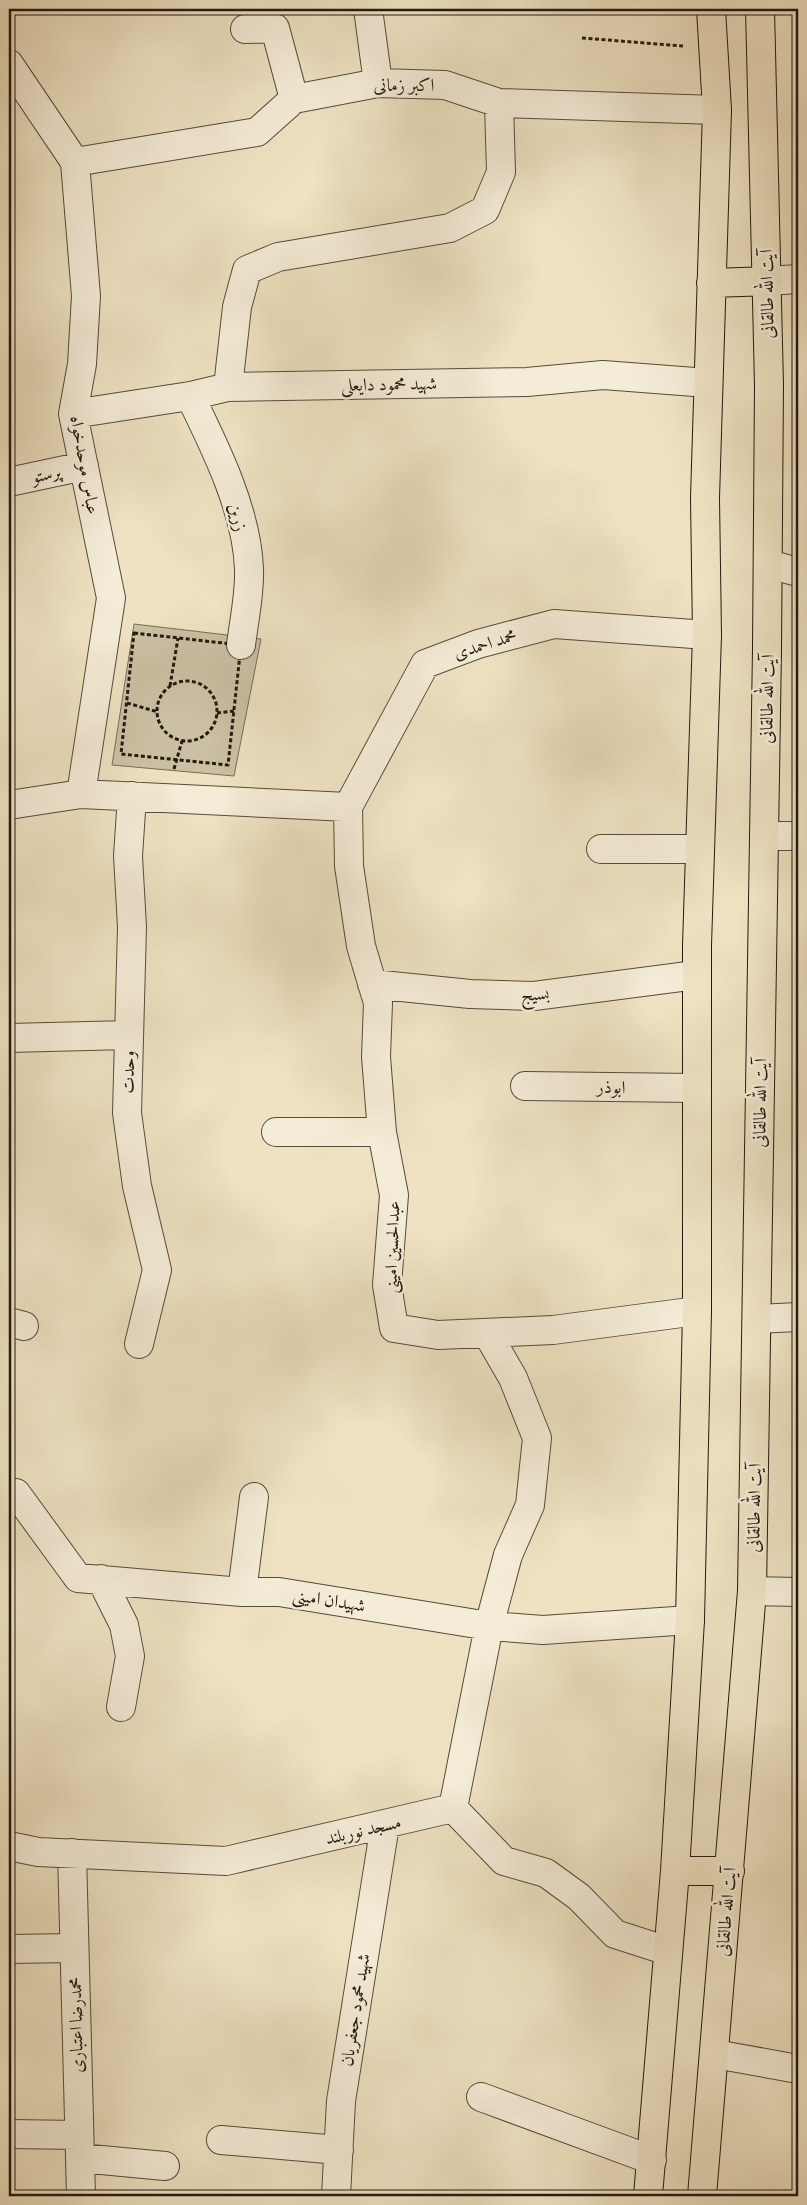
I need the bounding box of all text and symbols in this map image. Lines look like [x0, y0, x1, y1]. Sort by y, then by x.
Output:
street label: اکبر زمانی [374, 74, 435, 97]
street label: آیت الله طالقانی [752, 247, 780, 339]
street label: شهید محمود دایعلی [341, 372, 437, 398]
street label: عباس موحدخواه [65, 414, 105, 516]
street label: پرستو [27, 460, 65, 489]
street label: زرین [223, 500, 252, 534]
street label: محمد احمدی [451, 624, 519, 665]
street label: آیت الله طالقانی [752, 652, 780, 744]
street label: بسیج [520, 982, 550, 1011]
street label: وحدت [117, 1050, 140, 1094]
street label: آیت الله طالقانی [745, 1056, 773, 1148]
street label: ابوذر [594, 1076, 626, 1099]
street label: عبدالحسین امینی [379, 1200, 407, 1294]
street label: آیت الله طالقانی [739, 1461, 767, 1553]
street label: شهیدان امینی [291, 1583, 367, 1619]
street label: مسجد نوربلند [323, 1811, 403, 1850]
street label: آیت الله طالقانی [708, 1864, 742, 1958]
street label: شهید محمود جعفریان [335, 1952, 376, 2068]
street label: محمدرضا اعتباری [64, 1977, 89, 2073]

